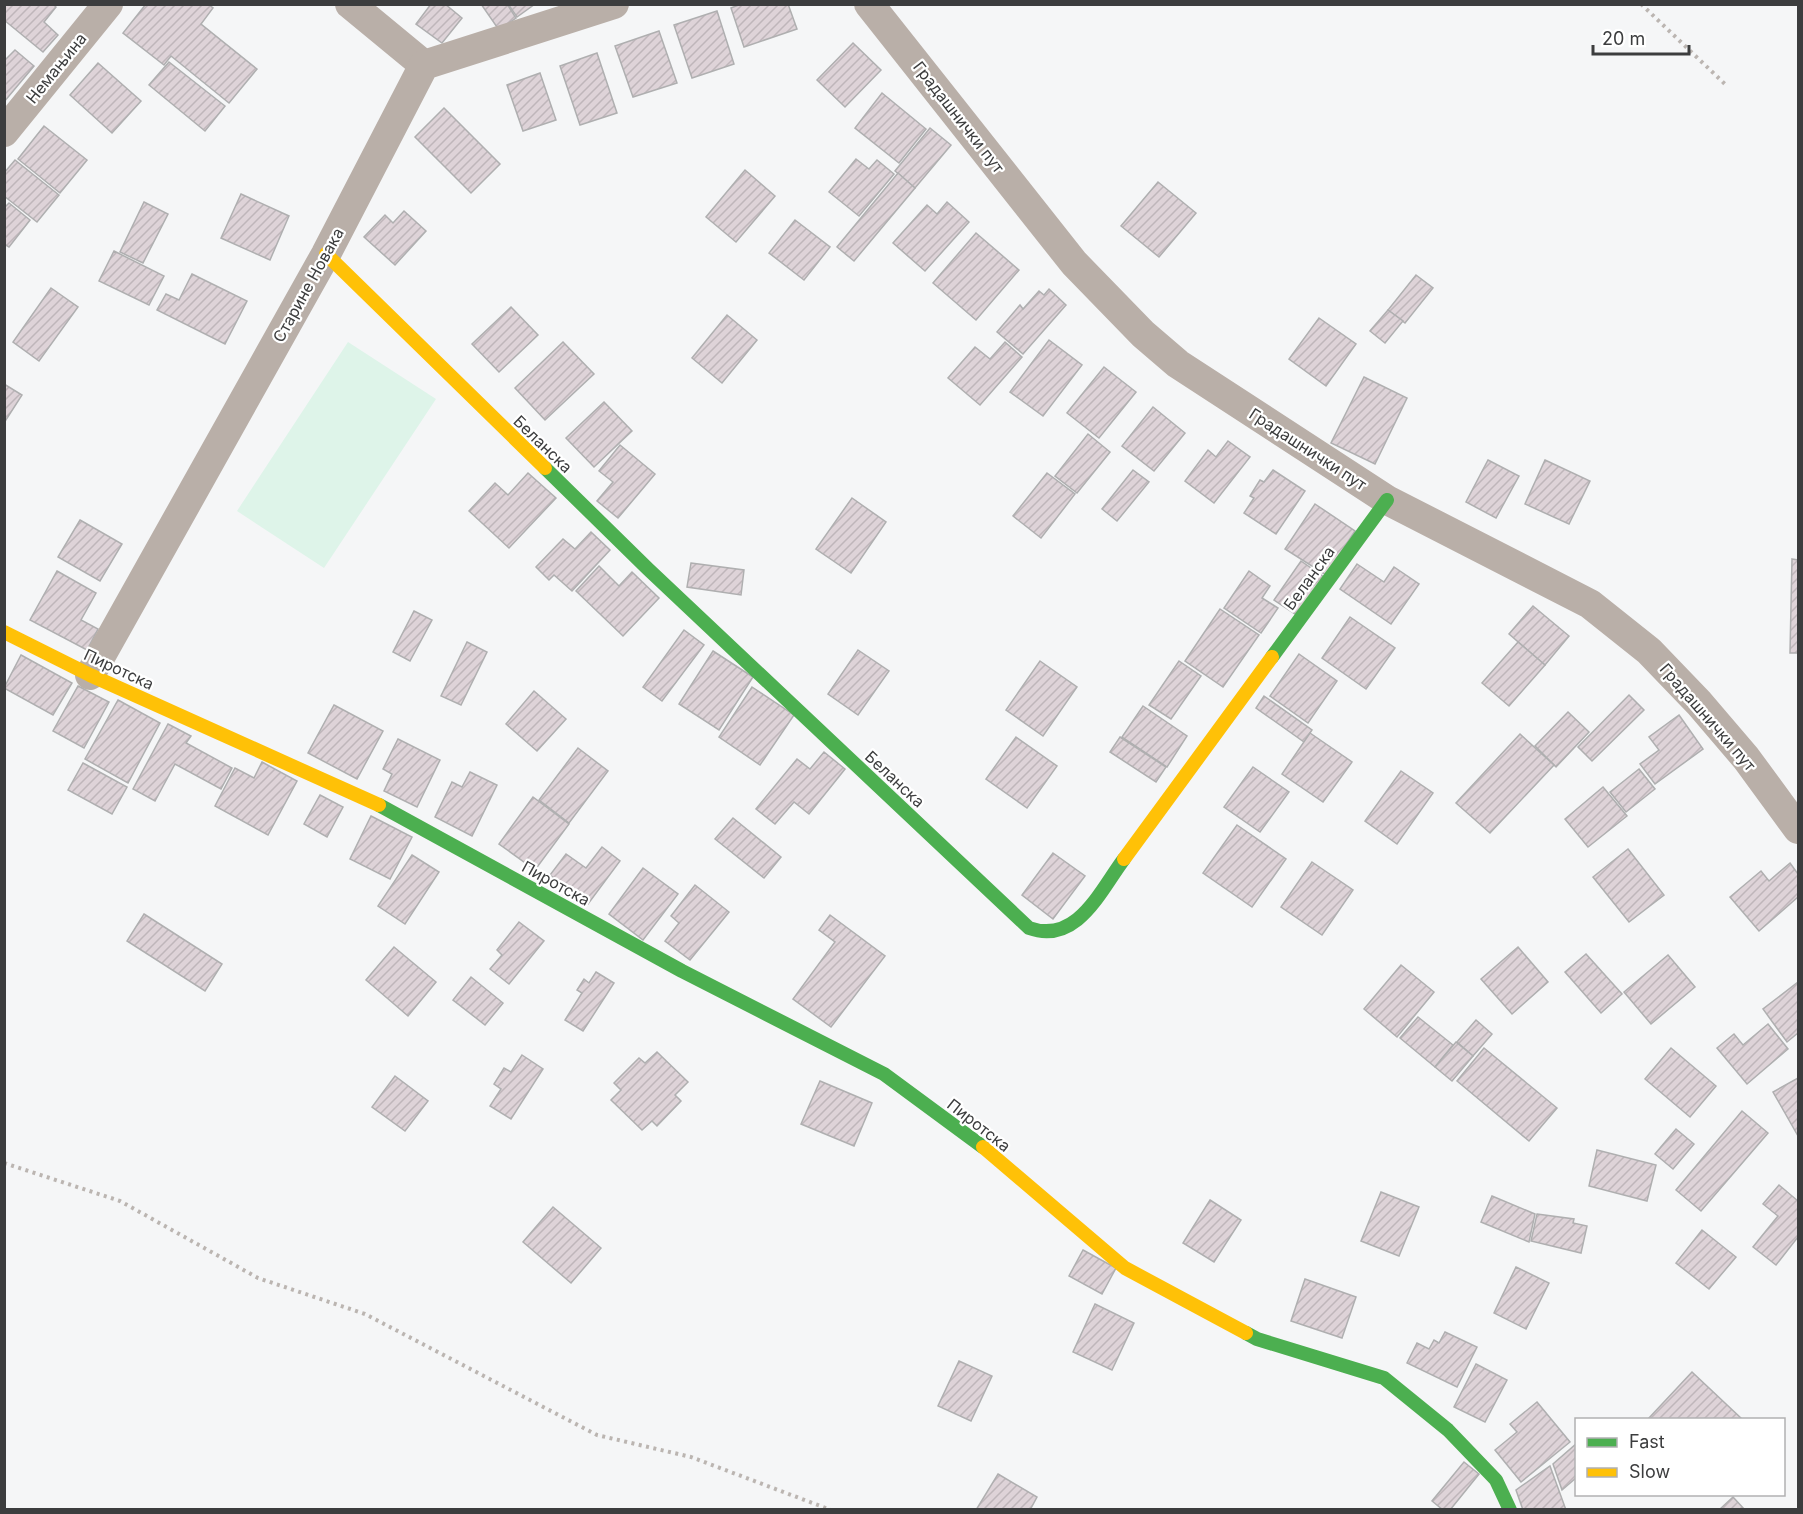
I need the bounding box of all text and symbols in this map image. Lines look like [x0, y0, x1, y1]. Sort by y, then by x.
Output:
scale bar [1593, 18, 1689, 56]
text: 20 m [1602, 28, 1645, 49]
street label: Немањина [22, 29, 90, 107]
street label: Градашнички пут [909, 57, 1009, 177]
street label: Старине Новака [268, 224, 348, 346]
street label: Градашнички пут [1245, 404, 1371, 495]
street label: Беланска [509, 411, 577, 477]
street label: Беланска [1279, 542, 1339, 614]
street label: Пиротска [81, 644, 157, 694]
street label: Градашнички пут [1656, 659, 1761, 775]
street label: Беланска [861, 746, 929, 812]
street label: Пиротска [518, 856, 594, 910]
street label: Пиротска [943, 1094, 1015, 1156]
legend [1575, 1418, 1785, 1496]
text: Fast [1629, 1431, 1665, 1452]
text: Slow [1629, 1461, 1670, 1482]

